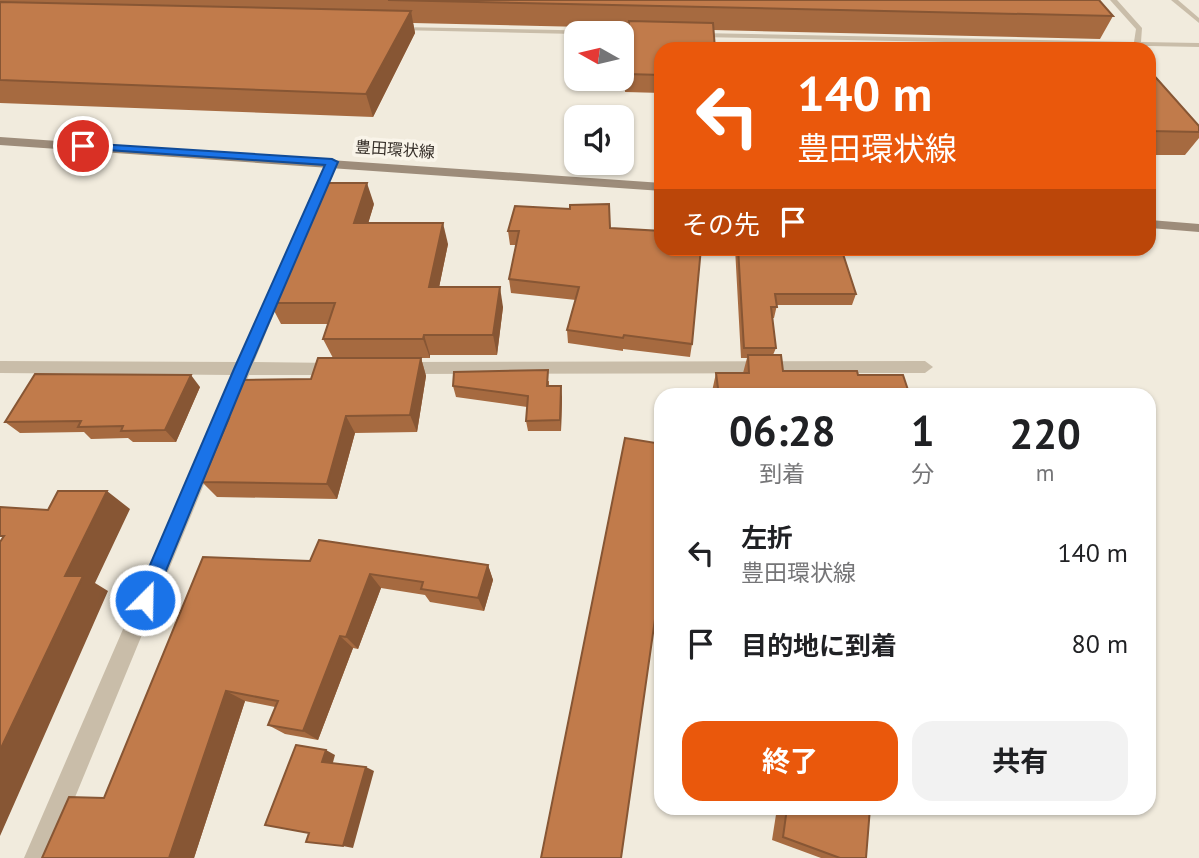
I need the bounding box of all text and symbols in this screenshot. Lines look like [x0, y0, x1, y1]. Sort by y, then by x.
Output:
north arrow [564, 21, 634, 91]
map controls [564, 21, 634, 175]
text: 140 m [797, 61, 932, 125]
icon: left [682, 70, 773, 161]
button: sound [564, 105, 634, 175]
pin [53, 116, 113, 176]
icon: arrive [64, 127, 102, 165]
text: 豊田環状線 [797, 127, 957, 169]
street label: 豊田環状線 [354, 136, 436, 162]
icon: arrive [774, 203, 812, 241]
text: その先 [682, 208, 760, 241]
text: 06:28 [729, 403, 836, 458]
text: 1 [911, 403, 934, 458]
text: 220 [1009, 406, 1081, 461]
text: m [1036, 458, 1055, 487]
text: 到着 [759, 459, 805, 488]
text: 分 [911, 459, 934, 488]
text: 左折 [741, 521, 793, 554]
icon: left [682, 534, 720, 572]
text: 140 m [1057, 536, 1128, 569]
text: 豊田環状線 [741, 558, 856, 587]
position arrow [108, 563, 182, 637]
icon: arrive [682, 625, 720, 663]
text: 80 m [1072, 627, 1128, 660]
text: 目的地に到着 [741, 629, 897, 662]
button: 終了 [682, 721, 898, 801]
button: 共有 [912, 721, 1128, 801]

